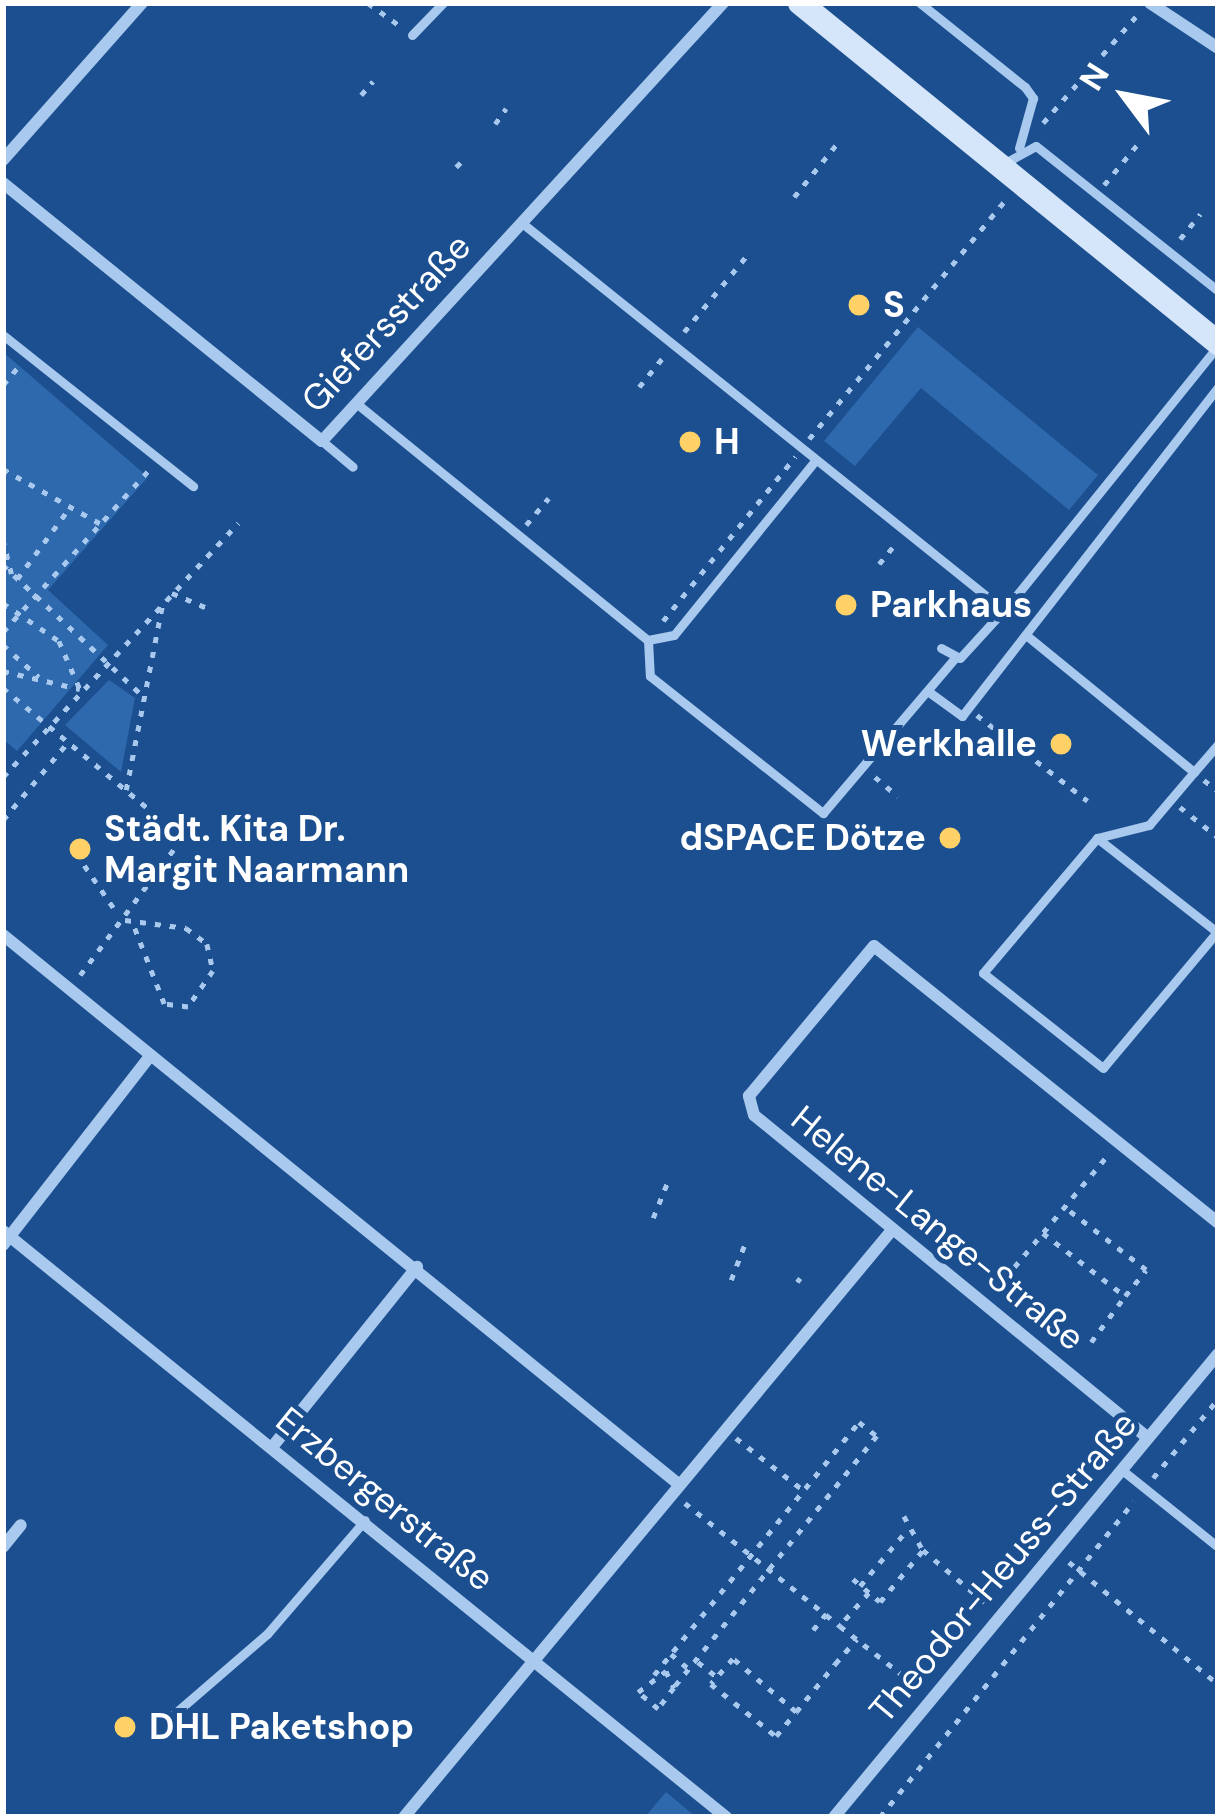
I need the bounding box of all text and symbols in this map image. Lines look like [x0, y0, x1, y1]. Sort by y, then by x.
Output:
north arrow [1065, 36, 1185, 156]
text: N [1069, 55, 1119, 98]
street label: Giefersstraße [293, 225, 479, 421]
place label: S [883, 283, 905, 327]
marker: S [846, 292, 872, 318]
place label: H [714, 420, 740, 464]
marker: H [677, 429, 703, 455]
place label: Parkhaus [870, 583, 1032, 627]
marker: Parkhaus [833, 592, 859, 618]
place label: Werkhalle [861, 722, 1037, 766]
marker: Werkhalle [1048, 731, 1074, 757]
place label: Städt. Kita Dr. Margit Naarmann [104, 806, 409, 891]
place label: dSPACE Dötze [679, 816, 926, 860]
marker: dSPACE Dötze [937, 825, 963, 851]
marker: Städt. Kita Dr. Margit Naarmann [67, 836, 93, 862]
street label: Helene-Lange-Straße [783, 1097, 1093, 1359]
street label: Erzbergerstraße [268, 1398, 502, 1600]
street label: Theodor-Heuss-Straße [860, 1403, 1146, 1731]
place label: DHL Paketshop [149, 1705, 414, 1749]
marker: DHL Paketshop [112, 1714, 138, 1740]

